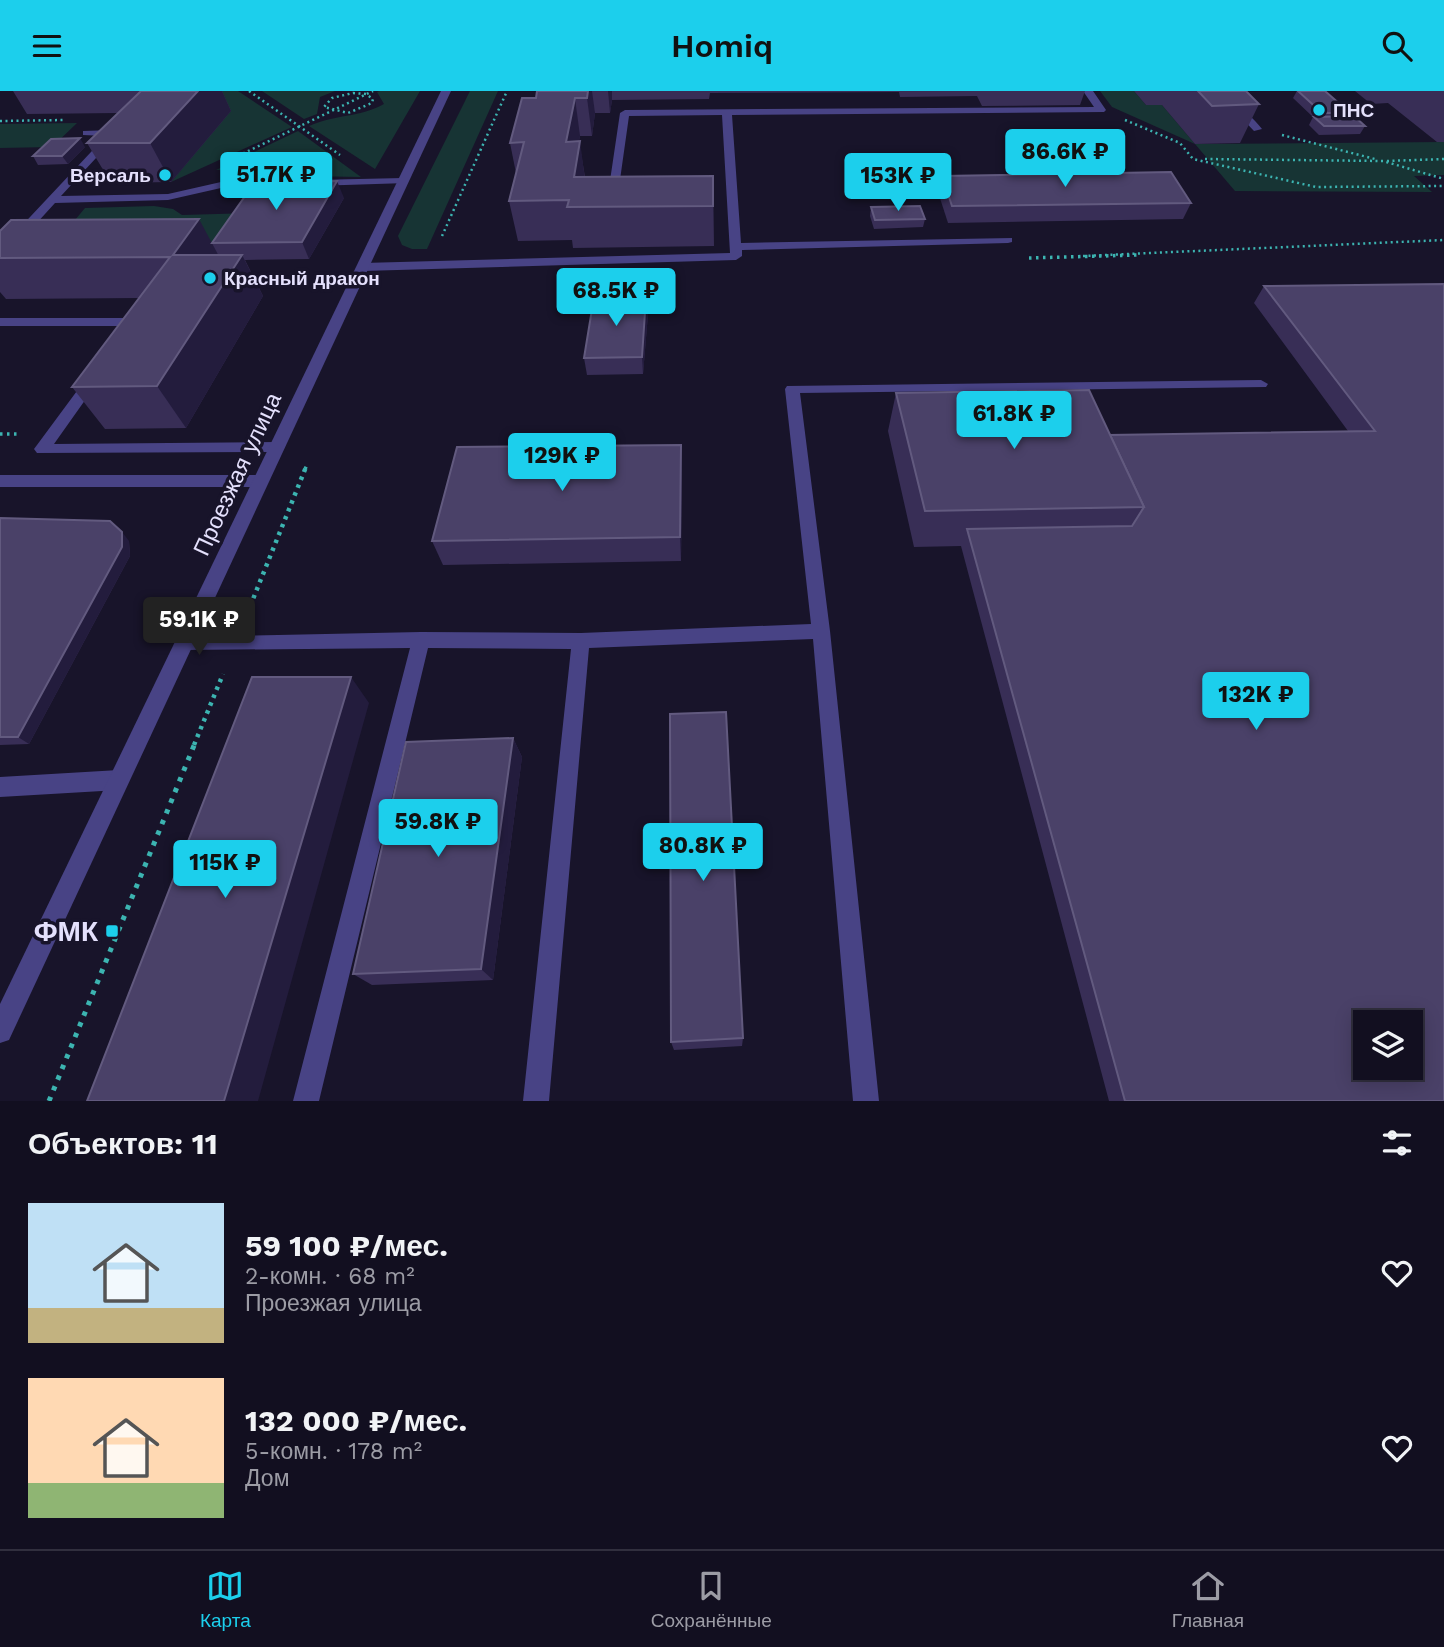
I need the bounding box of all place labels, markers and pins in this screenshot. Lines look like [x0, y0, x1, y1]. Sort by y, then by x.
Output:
place label: ПНС [1333, 99, 1374, 122]
marker: ПНС [1311, 102, 1327, 118]
pin: 86.6K ₽ [1000, 129, 1130, 189]
pin: 51.7K ₽ [211, 152, 341, 212]
pin: 153K ₽ [841, 153, 955, 213]
place label: Версаль [70, 164, 151, 187]
marker: Версаль [157, 167, 173, 183]
place label: Красный дракон [224, 267, 380, 290]
pin: 68.5K ₽ [551, 268, 681, 328]
marker: Красный дракон [202, 270, 218, 286]
pin: 61.8K ₽ [949, 391, 1079, 451]
pin: 129K ₽ [505, 433, 619, 493]
pin: 59.1K ₽ [134, 597, 264, 657]
pin: 132K ₽ [1199, 673, 1313, 732]
pin: 59.8K ₽ [373, 799, 503, 859]
pin: 80.8K ₽ [638, 823, 768, 883]
pin: 115K ₽ [168, 841, 282, 900]
place label: ФМК [34, 915, 99, 948]
marker: ФМК [104, 923, 120, 939]

